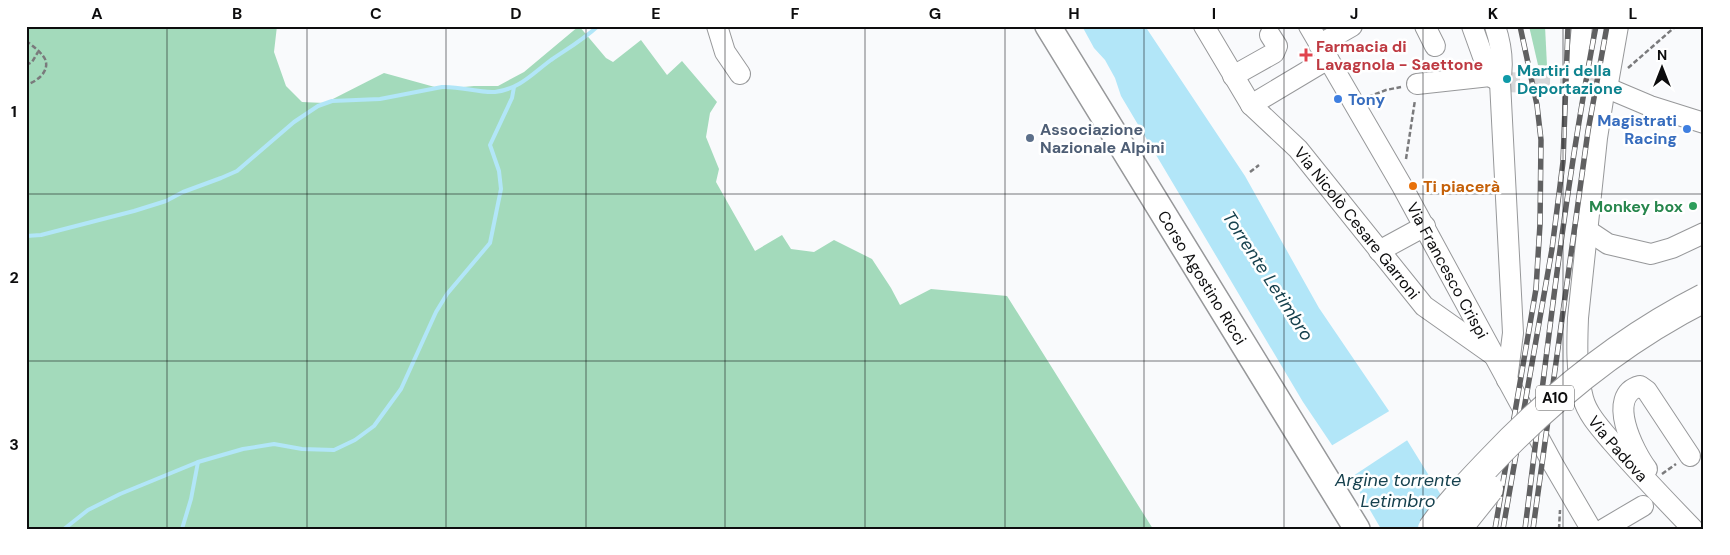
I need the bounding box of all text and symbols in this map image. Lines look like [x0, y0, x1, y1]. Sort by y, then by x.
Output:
text: A [91, 3, 103, 24]
text: B [232, 3, 242, 24]
text: C [370, 3, 382, 24]
text: D [510, 3, 522, 24]
text: E [651, 3, 661, 24]
text: F [791, 3, 800, 24]
text: G [929, 3, 941, 24]
text: H [1068, 3, 1080, 24]
text: I [1212, 3, 1216, 24]
text: J [1350, 3, 1358, 24]
text: K [1488, 3, 1499, 24]
text: L [1629, 3, 1638, 24]
place label: Farmacia di Lavagnola - Saettone [1316, 36, 1483, 75]
north arrow [1638, 42, 1688, 92]
text: N [1657, 46, 1667, 64]
marker: Farmacia di Lavagnola - Saettone [1300, 49, 1312, 61]
place label: Martiri della Deportazione [1517, 60, 1623, 99]
marker: Martiri della Deportazione [1501, 73, 1513, 85]
place label: Tony [1348, 89, 1385, 110]
marker: Tony [1332, 93, 1344, 105]
text: 1 [11, 101, 17, 122]
place label: Magistrati Racing [1597, 110, 1677, 149]
place label: Associazione Nazionale Alpini [1040, 119, 1165, 158]
marker: Magistrati Racing [1681, 123, 1693, 135]
marker: Associazione Nazionale Alpini [1024, 132, 1036, 144]
street label: Via Nicolò Cesare Garroni [1290, 142, 1425, 303]
place label: Ti piacerà [1423, 176, 1500, 197]
marker: Ti piacerà [1407, 180, 1419, 192]
place label: Monkey box [1589, 196, 1683, 217]
street label: Via Francesco Crispi [1402, 198, 1493, 342]
marker: Monkey box [1687, 200, 1699, 212]
street label: Corso Agostino Ricci [1153, 206, 1252, 348]
water label: Torrente Letimbro [1217, 207, 1319, 345]
text: 2 [9, 267, 19, 288]
road number: A10 [1536, 386, 1574, 410]
street label: Via Padova [1584, 411, 1653, 486]
text: 3 [9, 434, 19, 455]
water label: Argine torrente Letimbro [1334, 468, 1461, 513]

